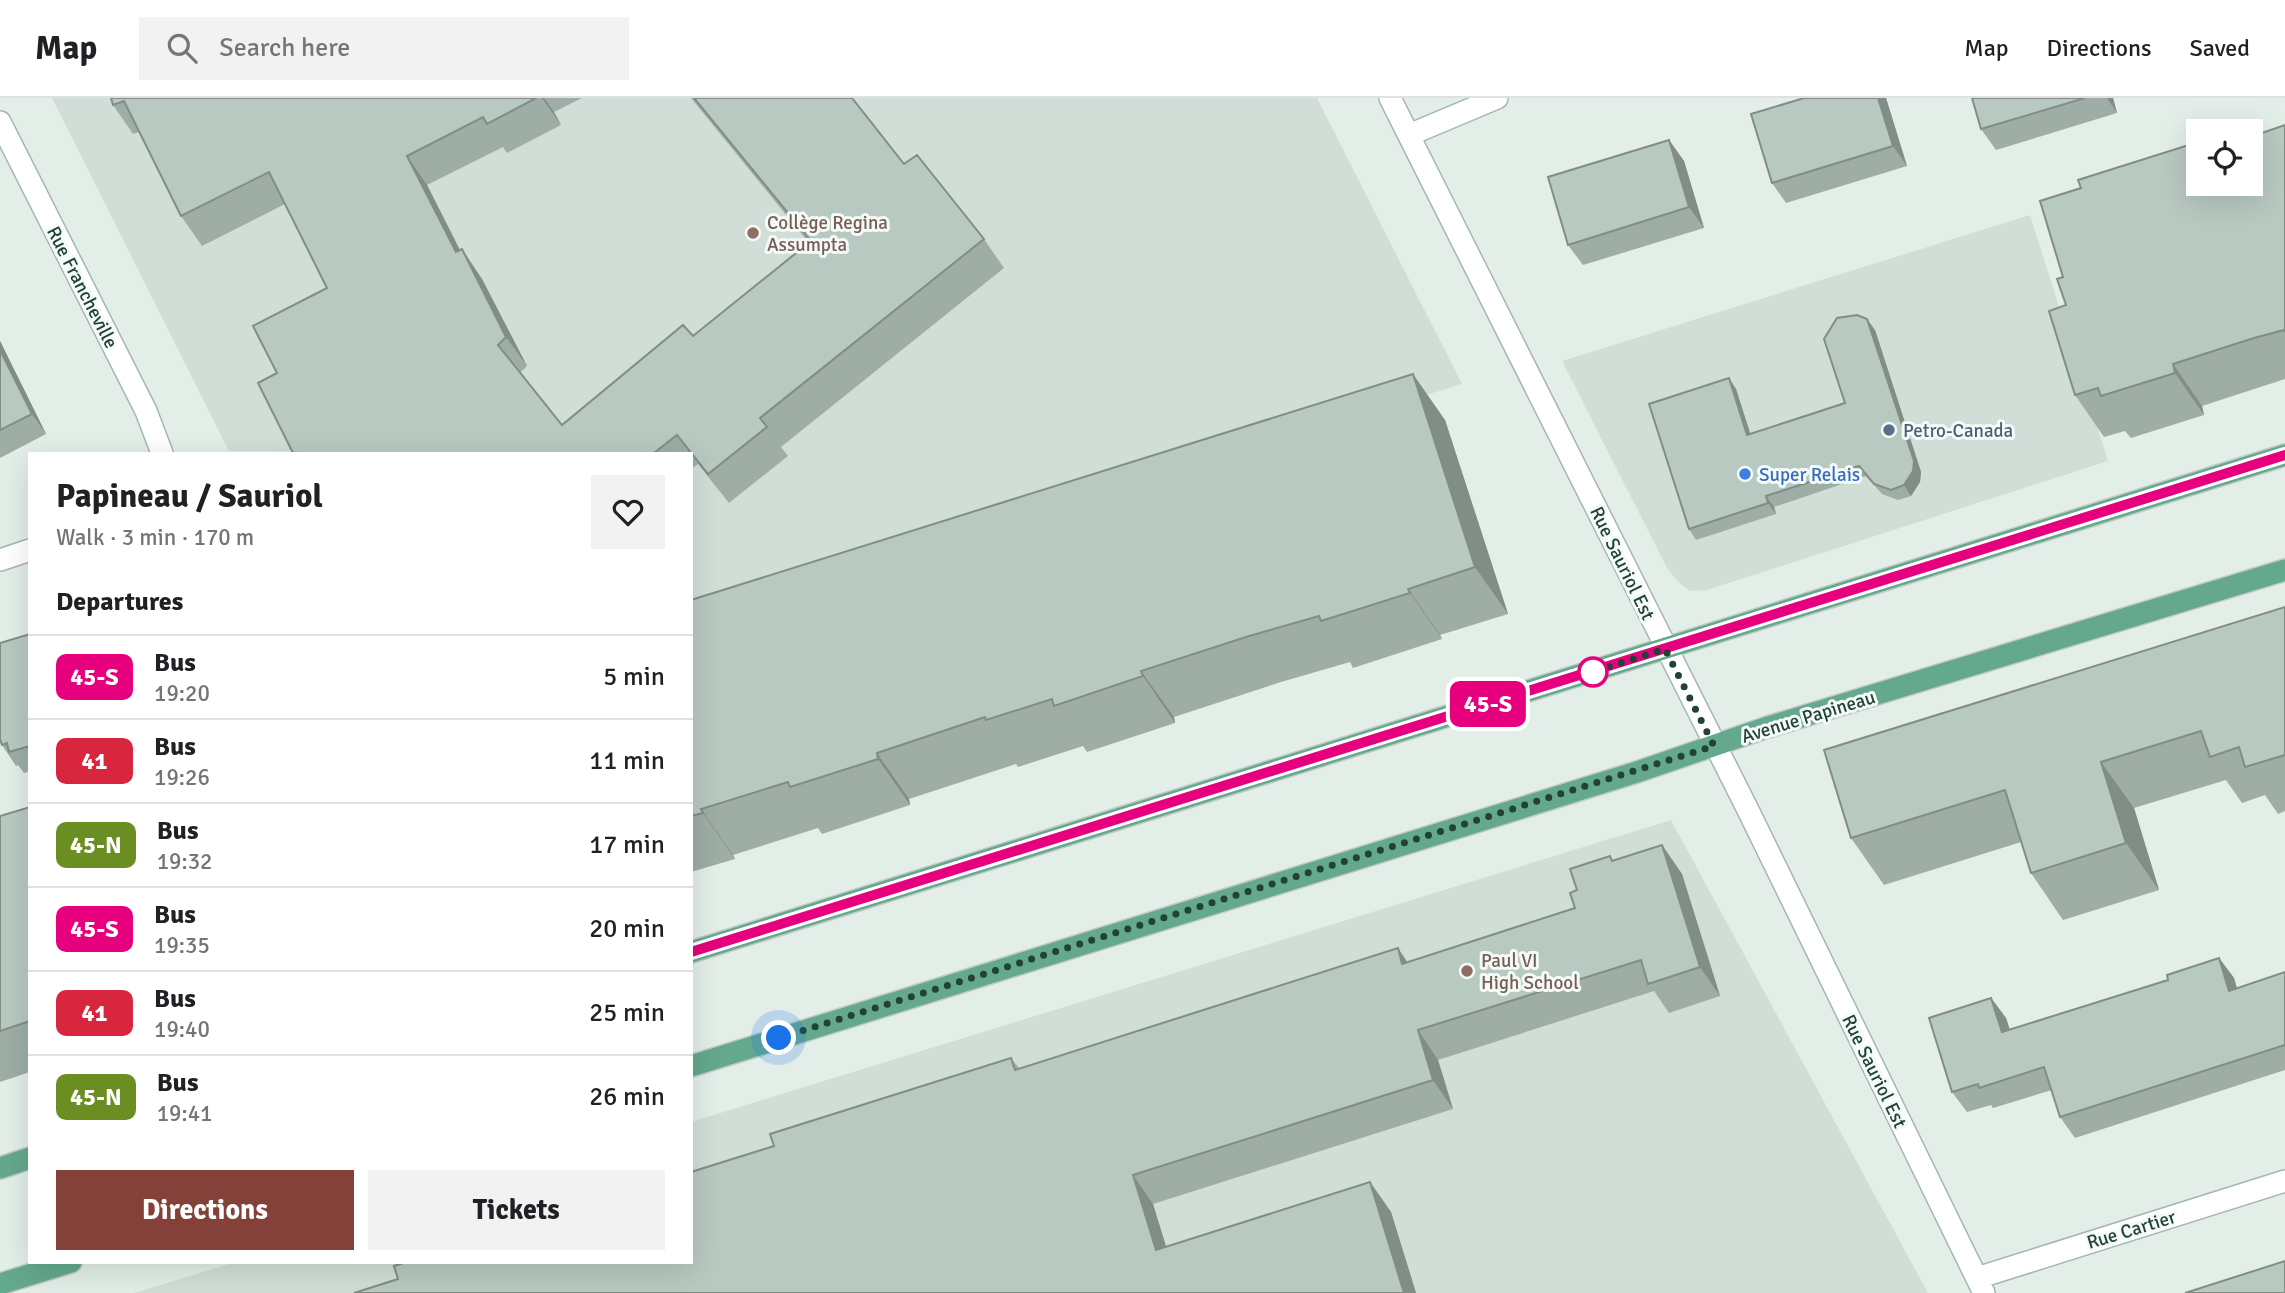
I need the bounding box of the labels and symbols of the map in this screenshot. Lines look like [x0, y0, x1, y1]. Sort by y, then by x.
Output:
place label: Collège Regina Assumpta [767, 211, 888, 257]
street label: Rue Francheville [41, 222, 123, 353]
marker: Collège Regina Assumpta [745, 225, 761, 241]
place label: Petro-Canada [1903, 419, 2013, 443]
marker: Petro-Canada [1881, 422, 1897, 438]
place label: Super Relais [1759, 463, 1860, 487]
marker: Super Relais [1737, 466, 1753, 482]
street label: Rue Sauriol Est [1584, 503, 1660, 624]
unlabelled marker [1578, 657, 1608, 687]
line badge: 45-S [1439, 681, 1537, 727]
street label: Avenue Papineau [1738, 685, 1878, 749]
place label: Paul VI High School [1481, 949, 1579, 995]
marker: Paul VI High School [1459, 963, 1475, 979]
street label: Rue Sauriol Est [1836, 1011, 1912, 1132]
your location [761, 1020, 796, 1055]
street label: Rue Cartier [2084, 1205, 2179, 1255]

